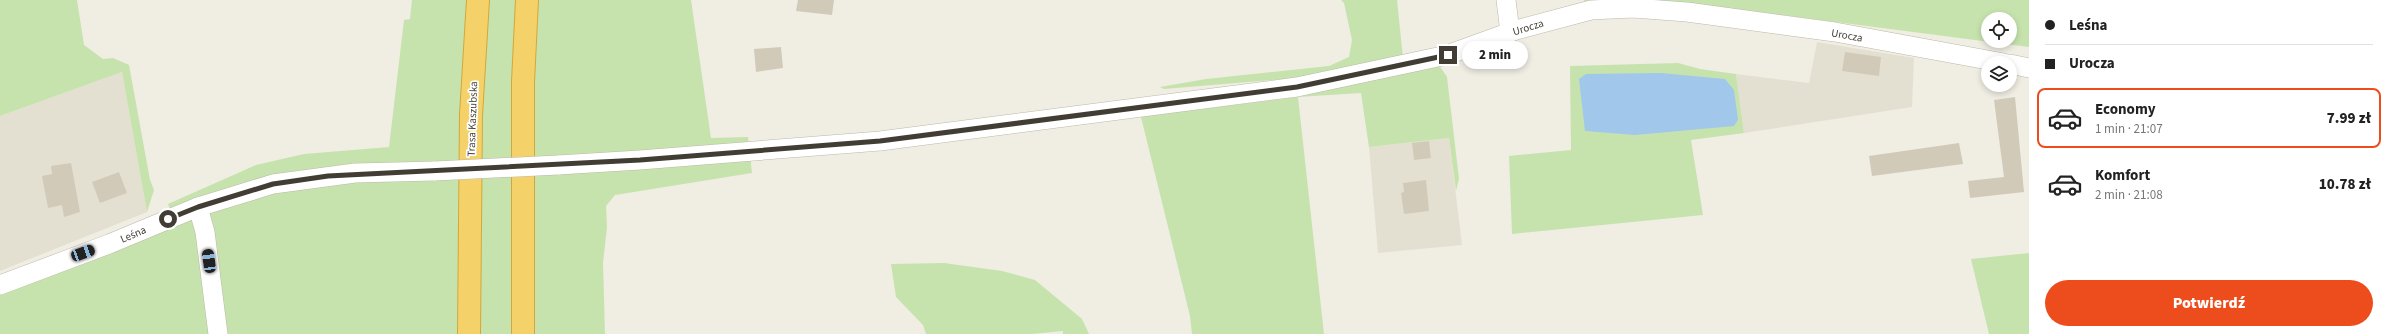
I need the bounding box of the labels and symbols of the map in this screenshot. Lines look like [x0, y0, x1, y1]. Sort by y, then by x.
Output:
street label: Urocza [1511, 16, 1546, 39]
street label: Urocza [1830, 25, 1864, 46]
callout: 2 min [1462, 41, 1528, 69]
route end [1439, 46, 1457, 64]
street label: Trasa Kaszubska [464, 81, 481, 157]
route start [159, 210, 177, 228]
street label: Leśna [118, 222, 148, 247]
car [70, 243, 96, 263]
car [201, 248, 217, 274]

